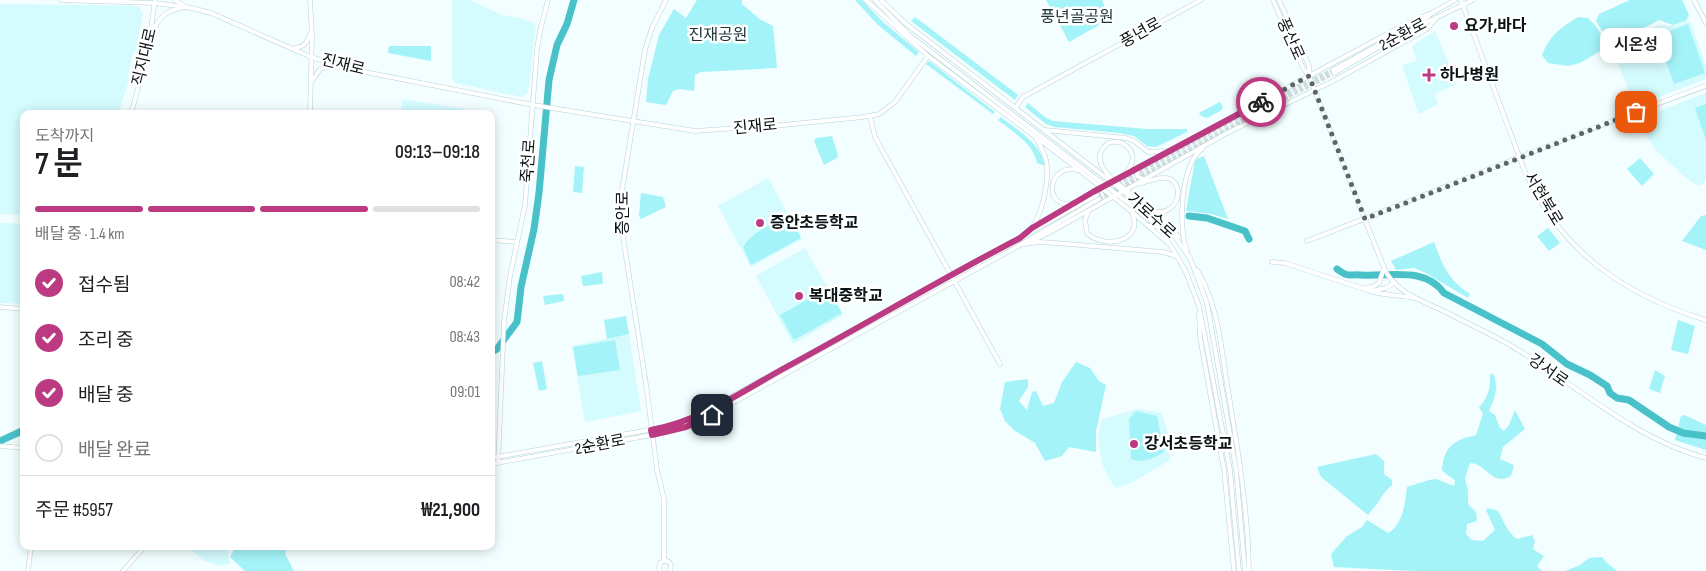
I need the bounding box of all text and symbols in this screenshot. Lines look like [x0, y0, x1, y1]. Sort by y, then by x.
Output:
park label: 풍년골공원 [1040, 8, 1114, 27]
street label: 풍년로 [1117, 14, 1165, 52]
street label: 풍산로 [1272, 15, 1308, 63]
street label: 2순환로 [1376, 15, 1430, 55]
place label: 요가,바다 [1464, 17, 1527, 36]
marker: 요가,바다 [1448, 20, 1460, 32]
street label: 직지대로 [129, 26, 161, 88]
park label: 진재공원 [689, 26, 747, 45]
callout: 시온성 [1600, 27, 1672, 62]
text: 시온성 [1614, 36, 1658, 55]
street label: 진재로 [319, 50, 367, 80]
place label: 하나병원 [1440, 66, 1499, 85]
marker: 하나병원 [1422, 68, 1436, 82]
courier [1236, 77, 1286, 127]
icon: bike [1247, 88, 1275, 116]
pin [1615, 91, 1657, 133]
icon: bag [1622, 98, 1650, 126]
street label: 진재로 [732, 116, 778, 138]
text: 도착까지 [35, 127, 94, 146]
street label: 죽천로 [518, 138, 540, 184]
text: 09:13–09:18 [395, 141, 480, 164]
text: 7 분 [35, 145, 83, 184]
street label: 서현북로 [1520, 169, 1566, 229]
street label: 가로수로 [1123, 189, 1179, 243]
street label: 증안로 [614, 191, 633, 235]
place label: 증안초등학교 [770, 213, 859, 233]
marker: 증안초등학교 [754, 217, 766, 229]
text: 배달 중 · 1.4 km [35, 225, 125, 244]
icon: check [35, 269, 63, 297]
text: 08:42 [449, 273, 480, 292]
text: 접수됨 [78, 274, 130, 297]
place label: 복대중학교 [809, 286, 883, 306]
marker: 복대중학교 [793, 290, 805, 302]
icon: check [35, 324, 63, 352]
text: 08:43 [449, 328, 480, 347]
text: 조리 중 [78, 329, 133, 352]
street label: 강서로 [1524, 351, 1572, 392]
icon: check [35, 379, 63, 407]
text: 09:01 [450, 383, 480, 402]
text: 배달 중 [78, 384, 133, 407]
pin [691, 394, 733, 436]
icon: home [698, 401, 726, 429]
street label: 2순환로 [573, 431, 627, 459]
place label: 강서초등학교 [1144, 434, 1233, 454]
marker: 강서초등학교 [1128, 438, 1140, 450]
text: 배달 완료 [78, 439, 151, 462]
text: 주문 #5957 [35, 499, 113, 522]
text: ₩21,900 [421, 499, 480, 522]

